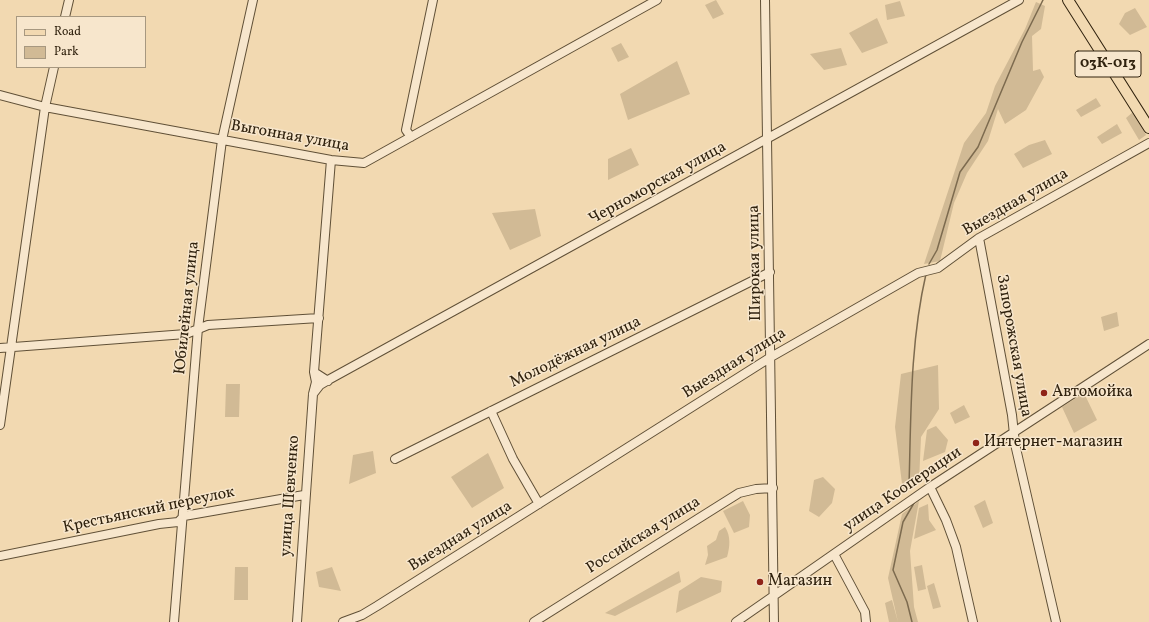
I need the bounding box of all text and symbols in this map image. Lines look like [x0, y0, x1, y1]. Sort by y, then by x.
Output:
legend [16, 16, 146, 68]
text: Road [54, 24, 81, 40]
text: Park [54, 44, 79, 60]
road number: 03К-013 [1075, 51, 1141, 77]
street label: Выгонная улица [229, 117, 351, 157]
street label: Черноморская улица [586, 138, 730, 230]
street label: Выездная улица [960, 165, 1072, 241]
street label: Широкая улица [745, 205, 767, 321]
street label: Юбилейная улица [171, 240, 205, 376]
street label: Запорожская улица [991, 273, 1035, 419]
street label: Молодёжная улица [507, 313, 645, 393]
street label: Выездная улица [680, 324, 790, 404]
place label: Автомойка [1052, 383, 1133, 403]
marker: Автомойка [1039, 388, 1049, 398]
place label: Интернет-магазин [984, 433, 1123, 453]
street label: улица Шевченко [277, 435, 305, 557]
marker: Интернет-магазин [971, 438, 981, 448]
street label: улица Кооперации [840, 443, 966, 537]
street label: Крестьянский переулок [62, 483, 236, 539]
street label: Российская улица [583, 493, 705, 579]
street label: Выездная улица [406, 497, 516, 577]
place label: Магазин [768, 572, 832, 592]
marker: Магазин [755, 577, 765, 587]

